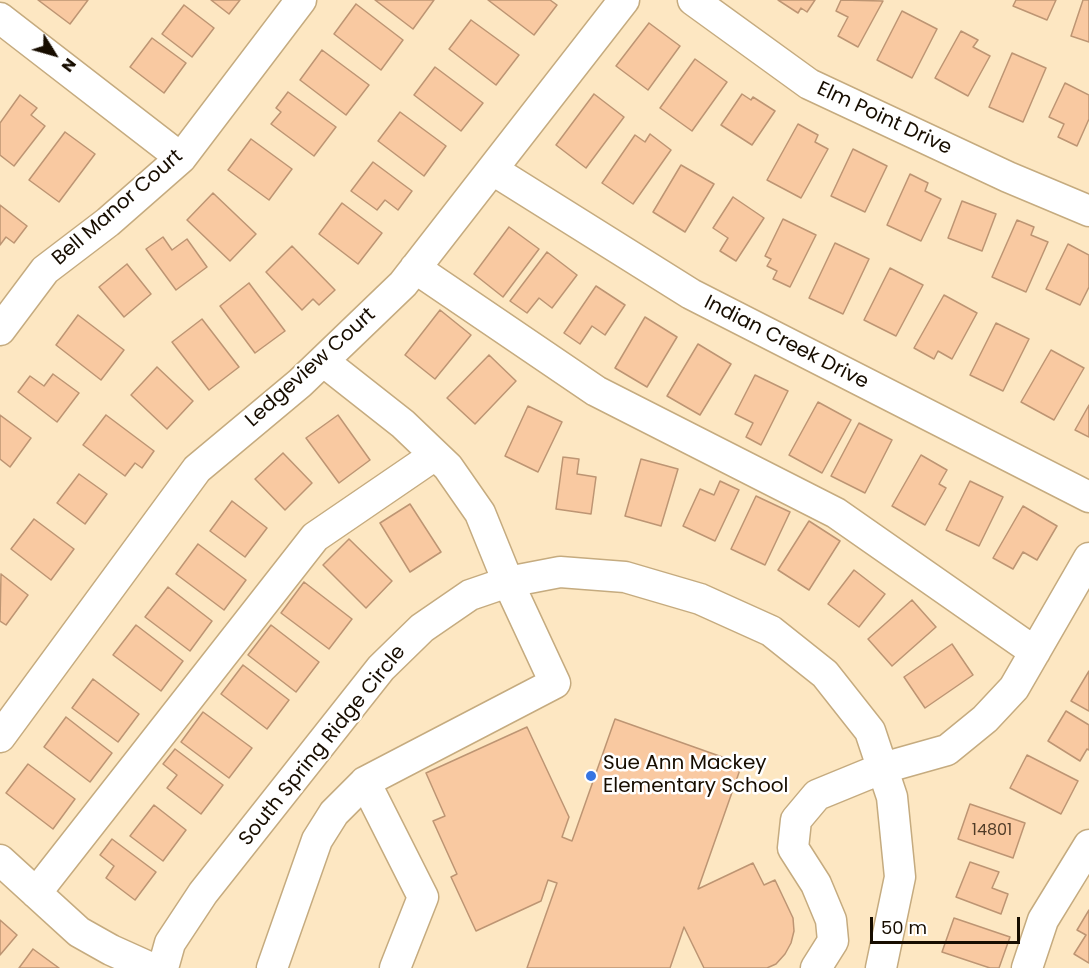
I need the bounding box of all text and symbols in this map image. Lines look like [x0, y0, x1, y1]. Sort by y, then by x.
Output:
north arrow [24, 24, 84, 84]
text: N [56, 53, 82, 77]
street label: Elm Point Drive [813, 77, 955, 161]
street label: Bell Manor Court [48, 145, 188, 271]
street label: Indian Creek Drive [700, 291, 872, 395]
street label: Ledgeview Court [241, 303, 381, 433]
street label: South Spring Ridge Circle [235, 641, 411, 851]
place label: Sue Ann Mackey Elementary School [603, 752, 788, 799]
marker: Sue Ann Mackey Elementary School [584, 769, 598, 783]
house number: 14801 [972, 821, 1012, 841]
scale bar [873, 905, 1023, 943]
text: 50 m [881, 915, 927, 940]

